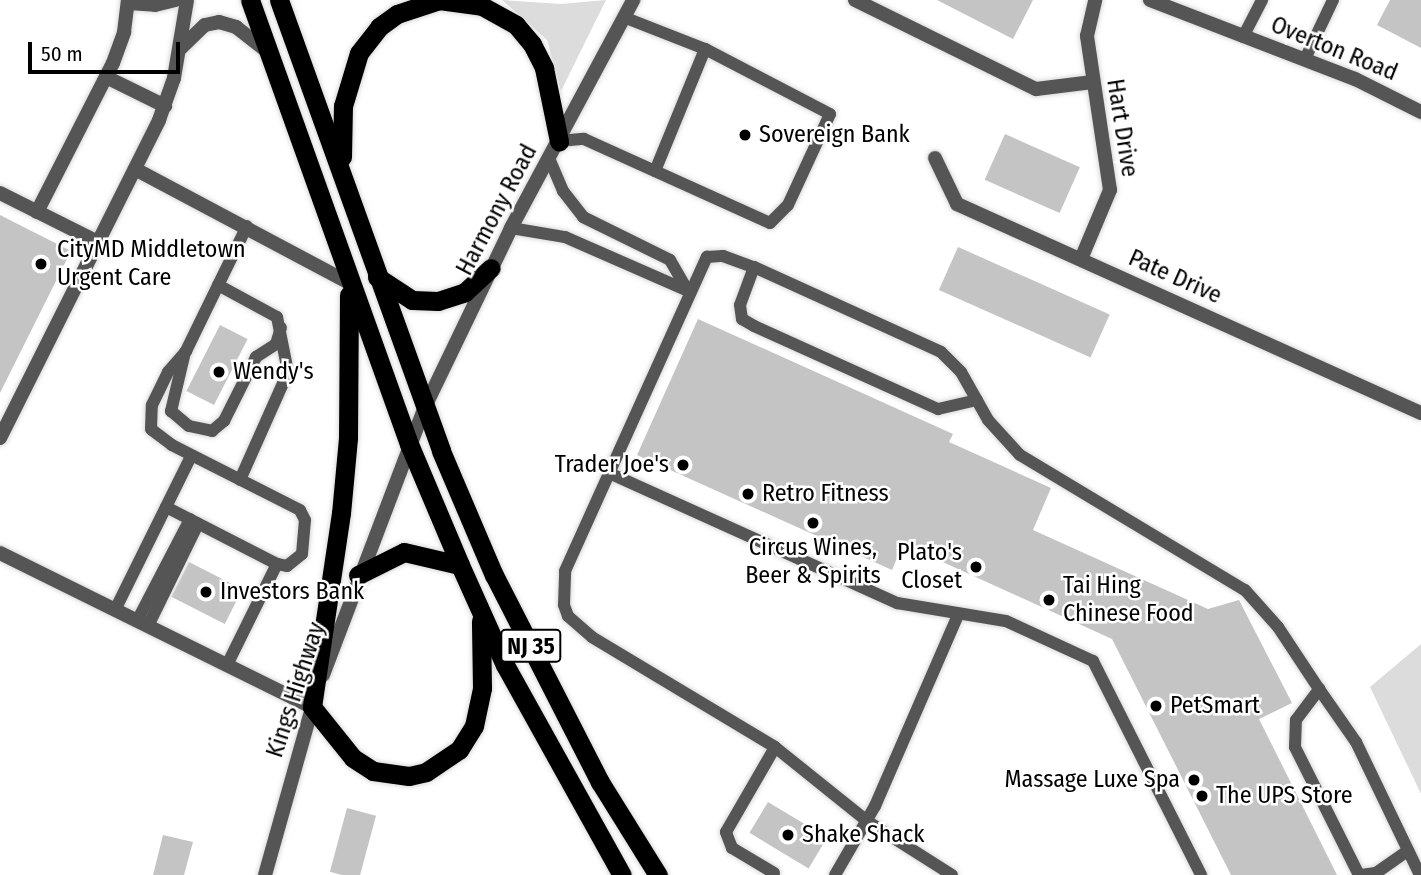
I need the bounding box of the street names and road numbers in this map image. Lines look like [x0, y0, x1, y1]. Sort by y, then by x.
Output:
street label: Overton Road [1266, 11, 1402, 87]
street label: Hart Drive [1100, 77, 1144, 179]
street label: Harmony Road [450, 140, 544, 280]
street label: Pate Drive [1124, 244, 1226, 310]
street label: Kings Highway [261, 619, 331, 761]
road number: NJ 35 [500, 626, 562, 666]

